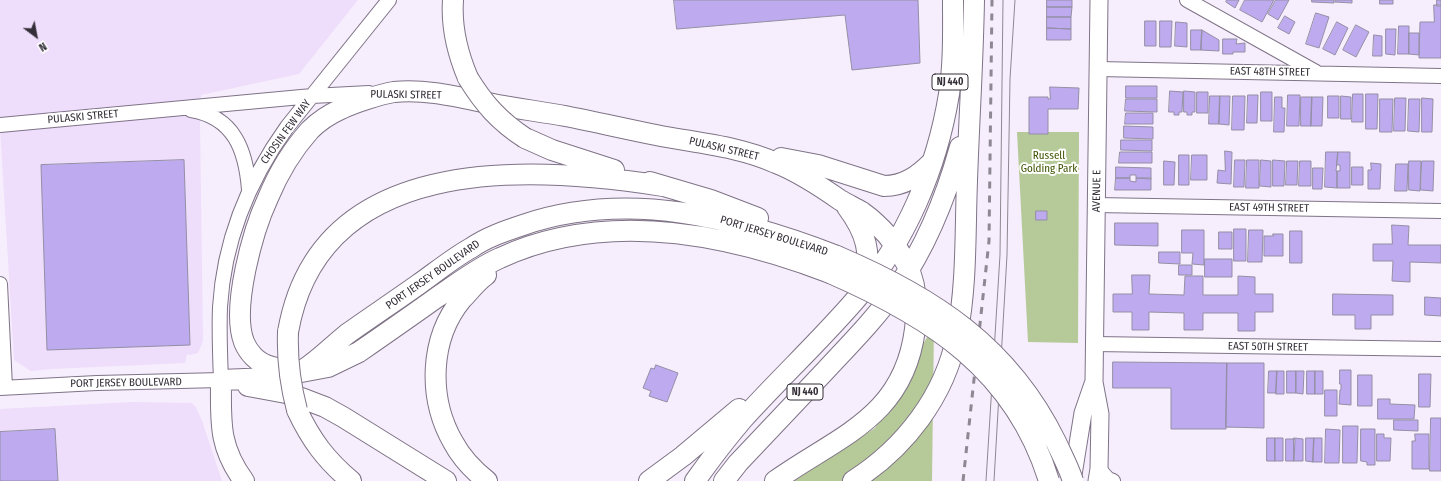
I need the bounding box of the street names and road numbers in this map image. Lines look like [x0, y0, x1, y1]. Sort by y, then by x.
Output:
street label: EAST 48TH STREET [1230, 65, 1310, 79]
road number: NJ 440 [932, 74, 968, 90]
street label: PULASKI STREET [370, 88, 442, 102]
street label: CHOSIN FEW WAY [258, 97, 314, 167]
street label: PULASKI STREET [47, 107, 119, 127]
street label: PULASKI STREET [688, 135, 760, 163]
street label: AVENUE E [1090, 170, 1104, 212]
street label: EAST 49TH STREET [1229, 201, 1309, 215]
street label: PORT JERSEY BOULEVARD [719, 213, 829, 259]
street label: PORT JERSEY BOULEVARD [383, 238, 483, 312]
street label: EAST 50TH STREET [1228, 340, 1308, 354]
street label: PORT JERSEY BOULEVARD [70, 375, 182, 391]
road number: NJ 440 [787, 384, 823, 400]

